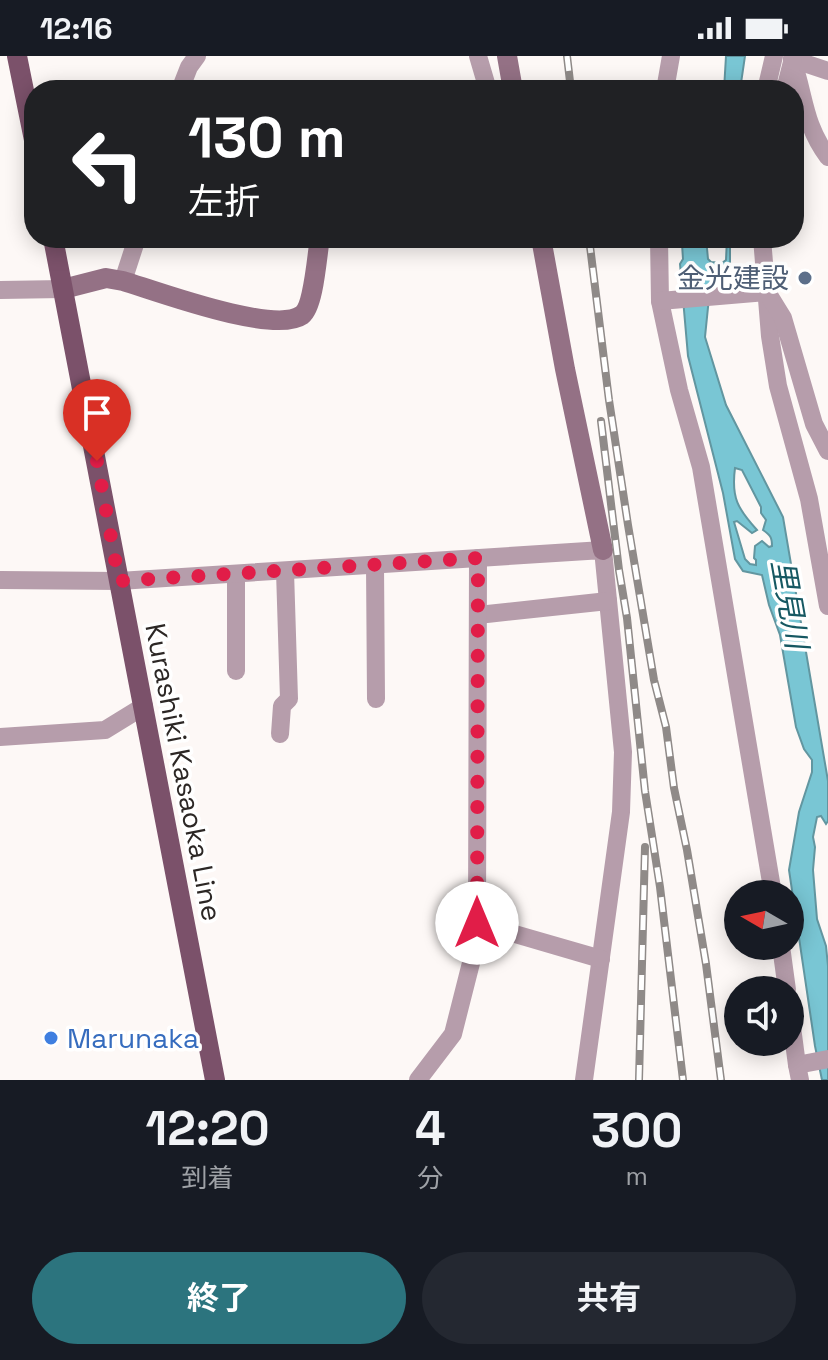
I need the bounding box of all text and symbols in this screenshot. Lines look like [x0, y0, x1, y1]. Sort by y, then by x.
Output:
text: 12:16 [40, 9, 112, 48]
text: 130 m [188, 102, 346, 173]
icon: left [56, 112, 160, 216]
text: 左折 [188, 179, 260, 225]
place label: 金光建設 [677, 260, 789, 296]
marker: 金光建設 [796, 269, 814, 287]
pin [63, 379, 131, 461]
icon: arrive [75, 391, 119, 435]
water label: 里見川 [763, 556, 818, 655]
street label: Kurashiki Kasaoka Line [137, 620, 231, 924]
north arrow [724, 880, 804, 960]
map controls [724, 880, 804, 1056]
position arrow [435, 881, 519, 965]
button: sound [724, 976, 804, 1056]
place label: Marunaka [67, 1020, 199, 1056]
marker: Marunaka [42, 1029, 60, 1047]
text: 12:20 [145, 1098, 270, 1159]
text: 4 [415, 1098, 446, 1159]
text: 300 [591, 1100, 682, 1161]
text: m [626, 1159, 648, 1193]
text: 到着 [182, 1161, 234, 1195]
text: 分 [417, 1161, 443, 1195]
button: 終了 [32, 1252, 406, 1344]
button: 共有 [422, 1252, 796, 1344]

